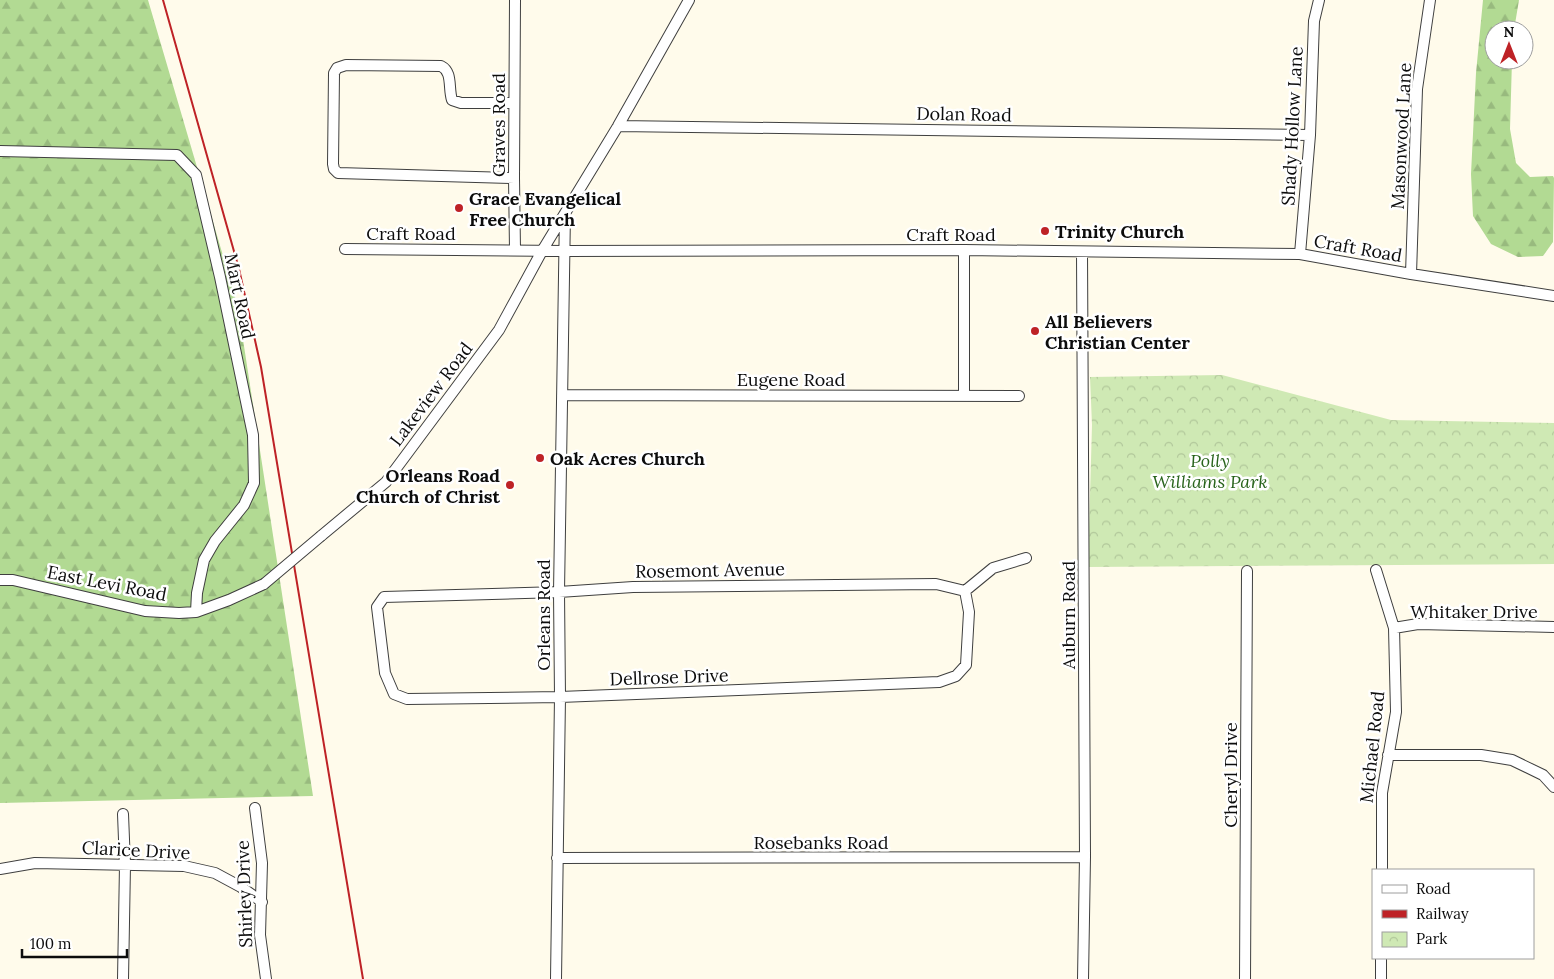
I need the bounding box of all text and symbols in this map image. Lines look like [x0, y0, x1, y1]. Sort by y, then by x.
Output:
north arrow [1484, 20, 1534, 70]
text: N [1504, 23, 1515, 41]
street label: Shady Hollow Lane [1276, 46, 1308, 206]
street label: Masonwood Lane [1386, 62, 1416, 210]
street label: Graves Road [487, 73, 510, 177]
street label: Dolan Road [916, 102, 1012, 126]
place label: Grace Evangelical Free Church [469, 187, 622, 231]
marker: Grace Evangelical Free Church [453, 202, 465, 214]
place label: Trinity Church [1055, 220, 1184, 243]
street label: Craft Road [366, 222, 456, 245]
street label: Craft Road [906, 223, 996, 246]
marker: Trinity Church [1039, 225, 1051, 237]
street label: Craft Road [1312, 229, 1404, 267]
street label: Mart Road [220, 251, 260, 341]
place label: All Believers Christian Center [1045, 310, 1190, 354]
marker: All Believers Christian Center [1029, 325, 1041, 337]
street label: Lakeview Road [384, 337, 478, 450]
street label: Eugene Road [737, 368, 846, 391]
place label: Oak Acres Church [550, 447, 705, 470]
park label: Polly Williams Park [1152, 449, 1268, 493]
marker: Oak Acres Church [534, 452, 546, 464]
place label: Orleans Road Church of Christ [356, 464, 501, 508]
marker: Orleans Road Church of Christ [504, 479, 516, 491]
street label: Rosemont Avenue [635, 557, 785, 583]
street label: Orleans Road [532, 559, 555, 671]
street label: East Levi Road [45, 560, 169, 606]
street label: Auburn Road [1057, 561, 1080, 670]
street label: Whitaker Drive [1410, 600, 1538, 623]
street label: Dellrose Drive [609, 663, 729, 691]
street label: Michael Road [1355, 690, 1389, 804]
street label: Cheryl Drive [1219, 722, 1242, 828]
street label: Rosebanks Road [754, 831, 889, 854]
street label: Clarice Drive [81, 836, 191, 864]
street label: Shirley Drive [231, 840, 257, 948]
legend [1372, 869, 1534, 959]
text: Road [1416, 879, 1451, 898]
text: Railway [1416, 904, 1469, 923]
scale bar [22, 926, 128, 958]
text: Park [1416, 929, 1447, 948]
text: 100 m [30, 934, 71, 953]

